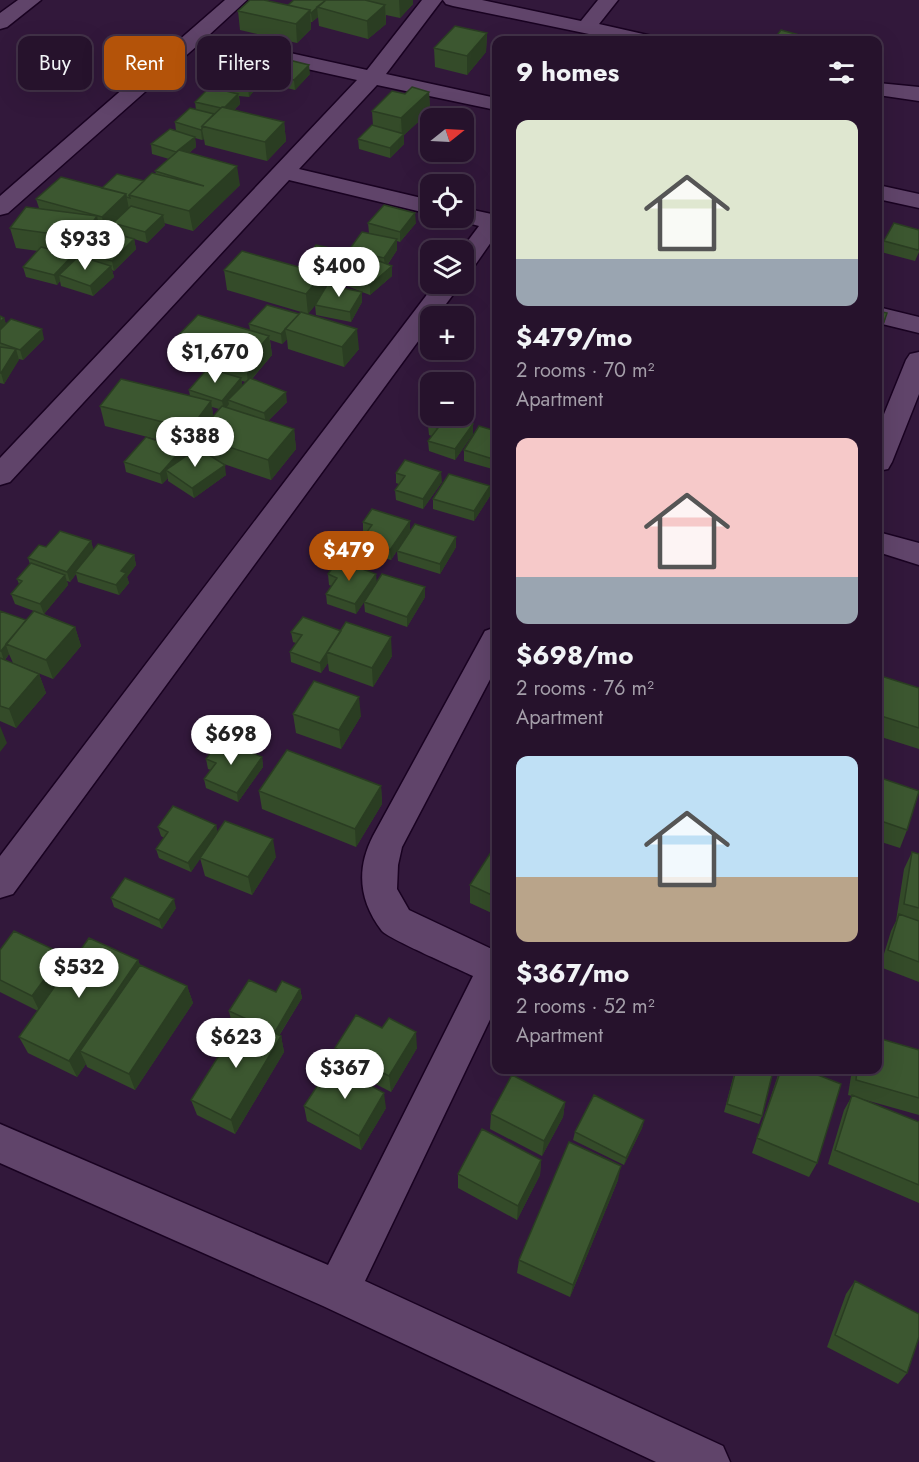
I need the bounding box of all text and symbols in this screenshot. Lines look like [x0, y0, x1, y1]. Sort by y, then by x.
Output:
chip: Buy [18, 36, 92, 90]
chip: Rent [104, 36, 185, 90]
chip: Filters [197, 36, 291, 90]
text: 9 homes [516, 53, 619, 91]
icon: filters [825, 56, 858, 89]
north arrow [420, 108, 474, 162]
map controls [420, 108, 474, 426]
icon: home [633, 159, 741, 267]
button: locate [420, 174, 474, 228]
pin: $933 [49, 220, 121, 271]
text: $933 [60, 225, 110, 254]
button: layers [420, 240, 474, 294]
pin: $400 [303, 247, 375, 298]
text: $400 [313, 252, 365, 281]
button: + [420, 306, 474, 360]
text: $479/mo [516, 318, 632, 356]
pin: $1,670 [166, 333, 264, 384]
text: $1,670 [181, 338, 249, 367]
text: 2 rooms · 70 m² [516, 356, 654, 385]
button: − [420, 372, 474, 426]
text: Apartment [516, 385, 603, 414]
pin: $388 [159, 417, 231, 468]
text: $388 [170, 422, 220, 451]
icon: home [633, 477, 741, 585]
pin: $479 [313, 531, 385, 582]
text: $479 [323, 536, 375, 565]
text: $698/mo [516, 636, 634, 674]
text: 2 rooms · 76 m² [516, 674, 654, 703]
text: Apartment [516, 703, 603, 732]
pin: $698 [195, 715, 267, 766]
text: $698 [205, 720, 257, 749]
icon: home [633, 795, 741, 903]
pin: $532 [43, 948, 115, 999]
text: $532 [54, 953, 104, 982]
text: $367/mo [516, 954, 629, 992]
text: 2 rooms · 52 m² [516, 992, 655, 1021]
pin: $623 [200, 1018, 272, 1069]
text: Apartment [516, 1021, 603, 1050]
text: $623 [210, 1023, 262, 1052]
pin: $367 [309, 1049, 381, 1100]
text: $367 [320, 1054, 370, 1083]

